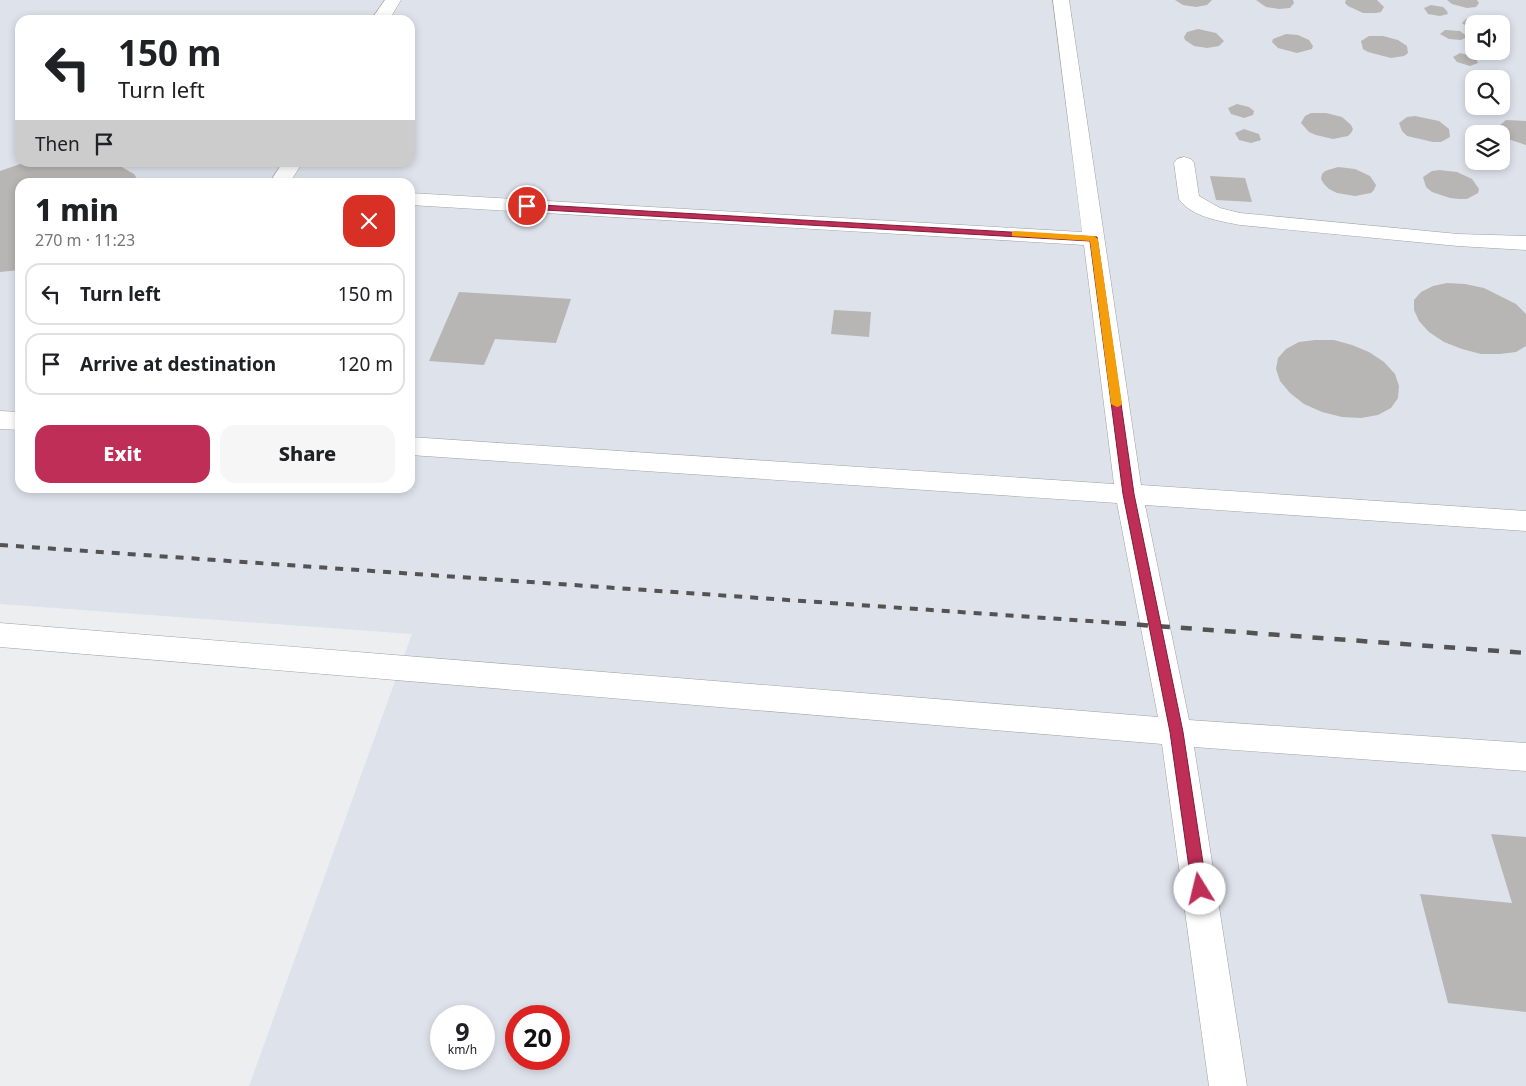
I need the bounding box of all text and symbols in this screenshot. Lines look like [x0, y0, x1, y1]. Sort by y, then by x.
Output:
map controls [1465, 15, 1510, 170]
button: sound [1465, 15, 1510, 60]
text: 150 m [118, 29, 221, 76]
icon: left [35, 35, 100, 100]
button: search [1465, 70, 1510, 115]
text: Turn left [118, 74, 205, 104]
button: layers [1465, 125, 1510, 170]
icon: arrive [90, 130, 118, 158]
text: Then [35, 131, 80, 157]
pin [506, 185, 548, 227]
text: 1 min [35, 189, 119, 230]
icon: arrive [513, 192, 541, 220]
button: close [343, 195, 395, 247]
text: 270 m · 11:23 [35, 229, 135, 251]
icon: left [37, 280, 65, 308]
text: Turn left [80, 281, 161, 307]
text: 150 m [338, 281, 393, 307]
icon: arrive [37, 350, 65, 378]
text: Arrive at destination [80, 351, 276, 377]
text: 120 m [338, 351, 393, 377]
button: Exit [35, 425, 210, 483]
button: Share [220, 425, 395, 483]
position arrow [1173, 862, 1225, 914]
speed limit sign: 20 [505, 1005, 570, 1070]
text: 9 [455, 1014, 470, 1048]
text: km/h [448, 1041, 477, 1058]

